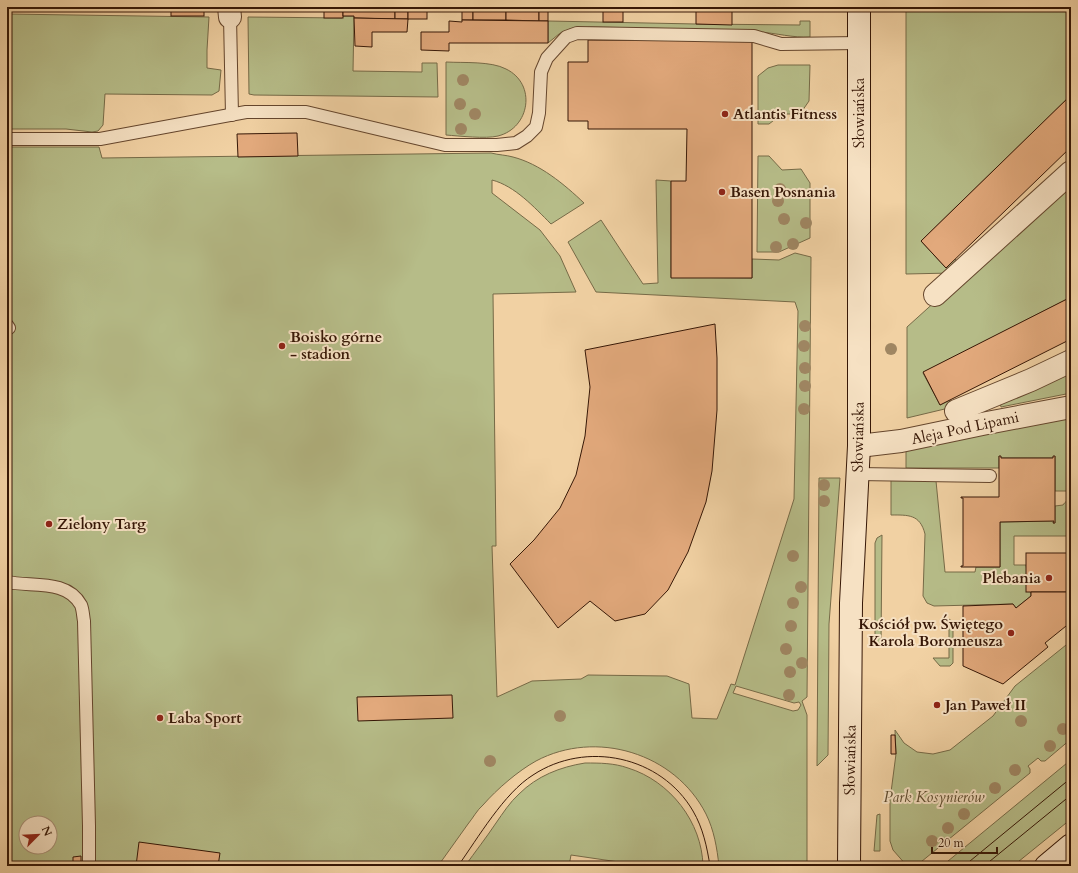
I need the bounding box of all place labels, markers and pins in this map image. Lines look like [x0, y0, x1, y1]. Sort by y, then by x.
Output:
place label: Atlantis Fitness [733, 104, 837, 124]
marker: Atlantis Fitness [720, 109, 730, 119]
place label: Basen Posnania [730, 182, 836, 202]
marker: Basen Posnania [717, 187, 727, 197]
place label: Boisko górne - stadion [290, 327, 382, 364]
marker: Boisko górne - stadion [277, 341, 287, 351]
place label: Zielony Targ [57, 514, 146, 534]
marker: Zielony Targ [44, 519, 54, 529]
place label: Plebania [982, 568, 1042, 588]
marker: Plebania [1044, 573, 1054, 583]
place label: Kościół pw. Świętego Karola Boromeusza [858, 614, 1004, 651]
marker: Kościół pw. Świętego Karola Boromeusza [1006, 628, 1016, 638]
place label: Jan Paweł II [943, 695, 1026, 715]
marker: Jan Paweł II [932, 700, 942, 710]
place label: Laba Sport [168, 708, 242, 728]
marker: Laba Sport [155, 713, 165, 723]

